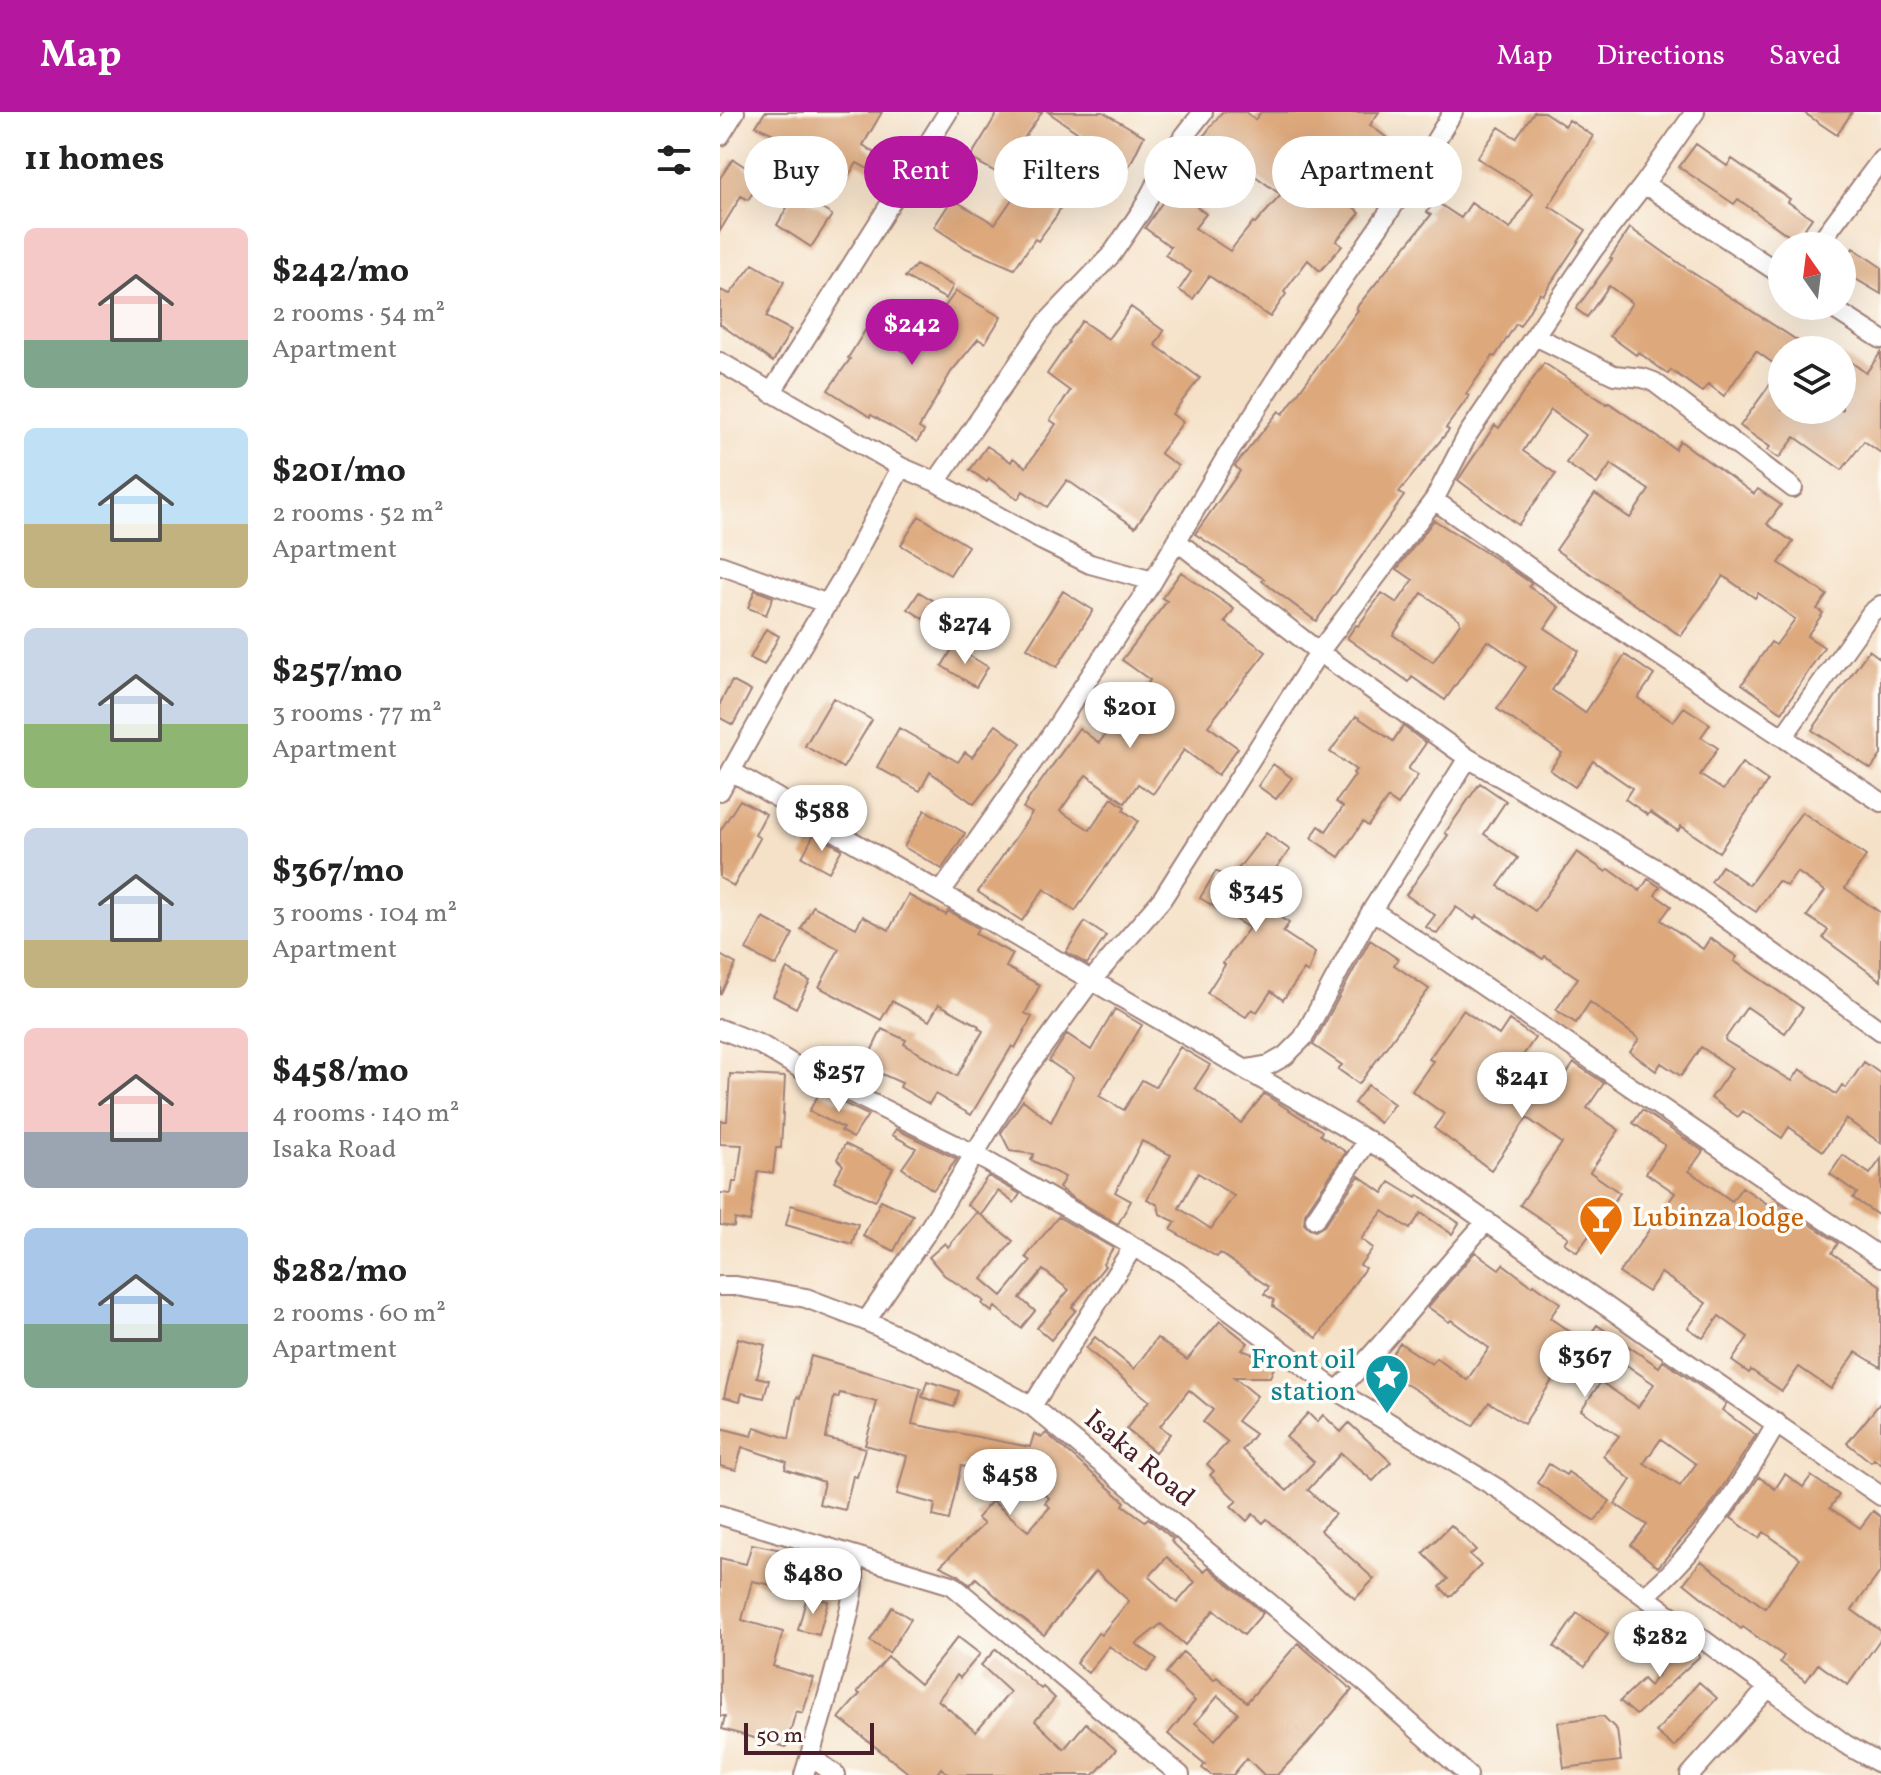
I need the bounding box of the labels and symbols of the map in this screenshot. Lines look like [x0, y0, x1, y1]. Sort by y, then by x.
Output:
north arrow [1768, 232, 1856, 320]
pin: $242 [865, 299, 959, 367]
pin: $274 [918, 598, 1012, 666]
pin: $201 [1083, 682, 1177, 750]
pin: $588 [775, 785, 869, 853]
pin: $345 [1209, 866, 1303, 934]
pin: $257 [792, 1046, 886, 1114]
pin: $241 [1475, 1052, 1569, 1120]
bar icon: Lubinza lodge [1577, 1194, 1625, 1257]
place label: Lubinza lodge [1632, 1199, 1804, 1238]
pin: $367 [1538, 1331, 1632, 1399]
place label: Front oil station [1251, 1341, 1356, 1412]
place icon: Front oil station [1363, 1352, 1411, 1415]
street label: Isaka Road [1075, 1401, 1203, 1517]
pin: $458 [963, 1449, 1057, 1517]
pin: $480 [766, 1548, 860, 1616]
pin: $282 [1613, 1611, 1707, 1679]
scale bar [744, 1719, 874, 1755]

